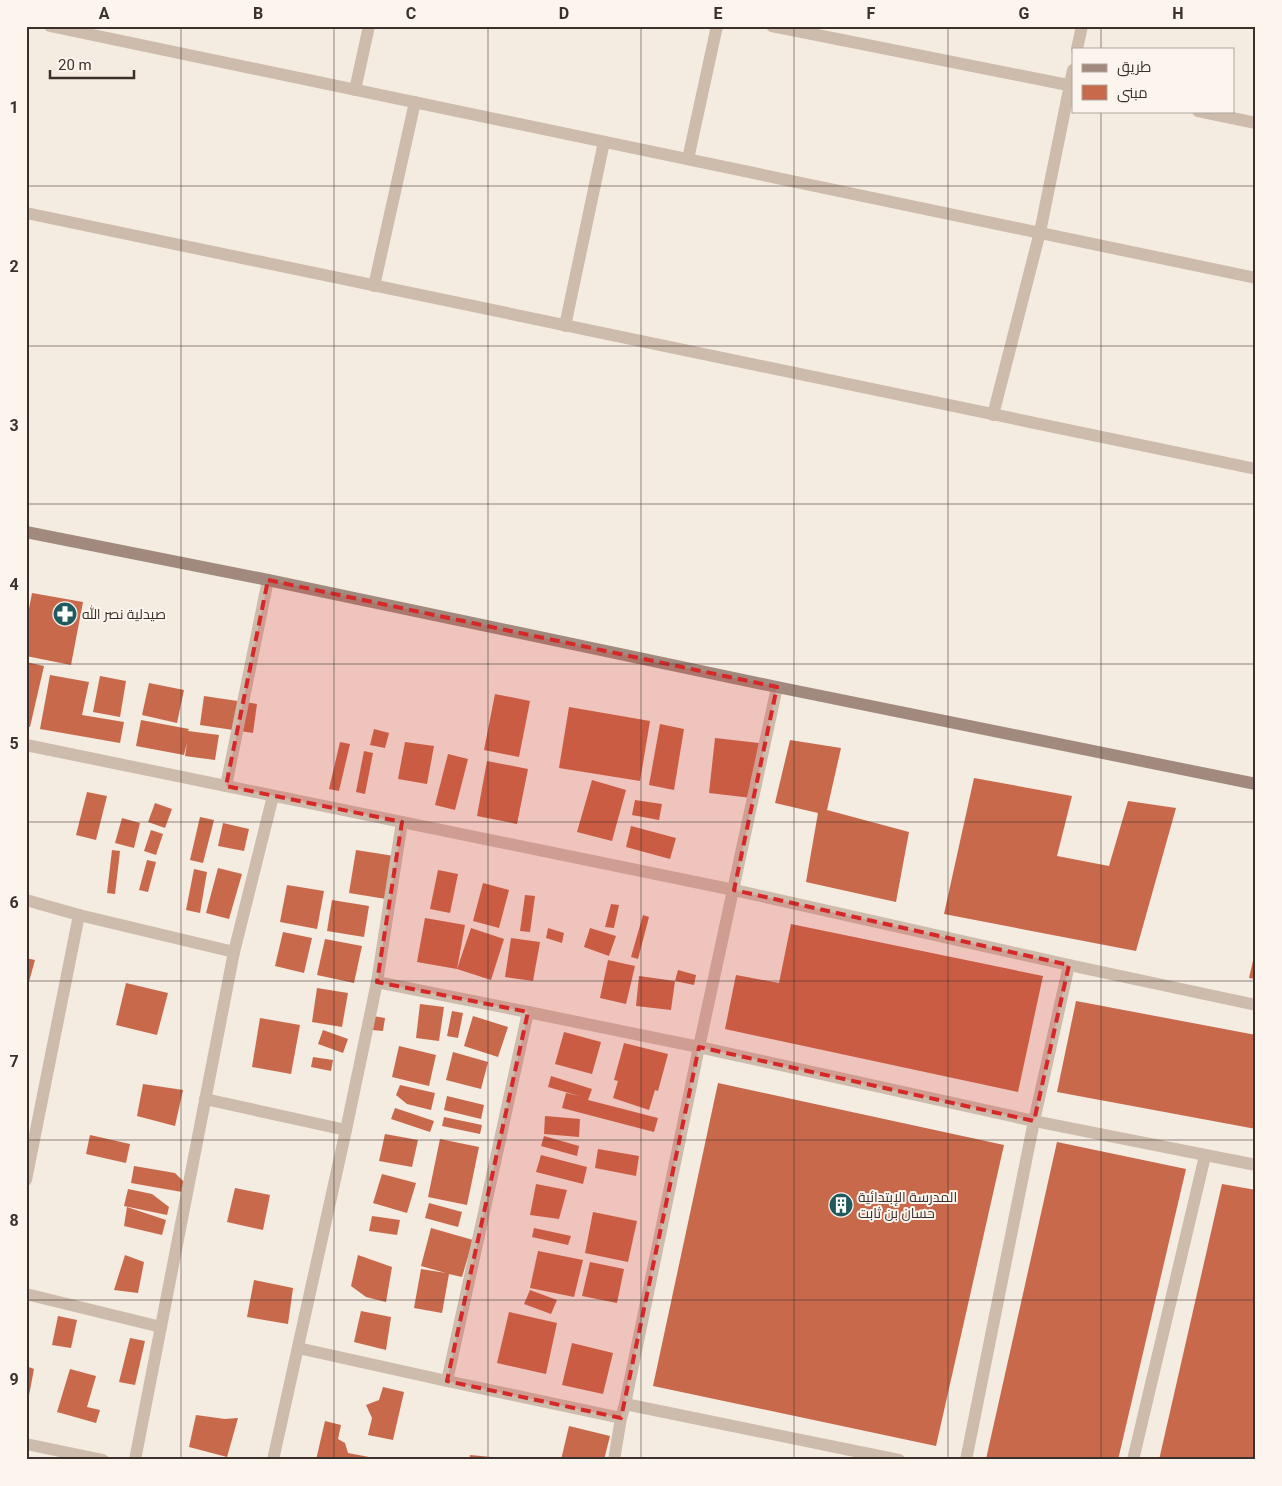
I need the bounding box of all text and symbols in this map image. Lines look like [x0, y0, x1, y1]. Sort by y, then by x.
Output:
text: A [99, 4, 110, 23]
text: B [253, 4, 263, 23]
text: C [406, 4, 416, 23]
text: D [559, 4, 569, 23]
text: E [714, 4, 723, 23]
text: F [867, 4, 876, 23]
text: G [1019, 4, 1030, 23]
text: H [1172, 4, 1184, 23]
scale bar [50, 48, 134, 80]
legend [1072, 48, 1234, 112]
text: 20 m [58, 56, 92, 74]
text: طريق [1117, 58, 1151, 77]
text: مبنى [1117, 84, 1148, 103]
text: 1 [9, 98, 19, 117]
text: 2 [9, 257, 19, 276]
text: 3 [9, 416, 19, 435]
text: 4 [9, 575, 19, 594]
pharmacy icon: صيدلية نصر الله [52, 601, 78, 627]
place label: صيدلية نصر الله [82, 605, 166, 622]
text: 5 [9, 734, 19, 753]
text: 6 [9, 893, 19, 912]
text: 7 [9, 1052, 19, 1071]
place label: المدرسة الإبتدائية حسان بن ثابت [858, 1189, 957, 1221]
building icon: المدرسة الإبتدائية حسان بن ثابت [828, 1192, 854, 1218]
text: 8 [9, 1211, 19, 1230]
text: 9 [9, 1370, 19, 1389]

